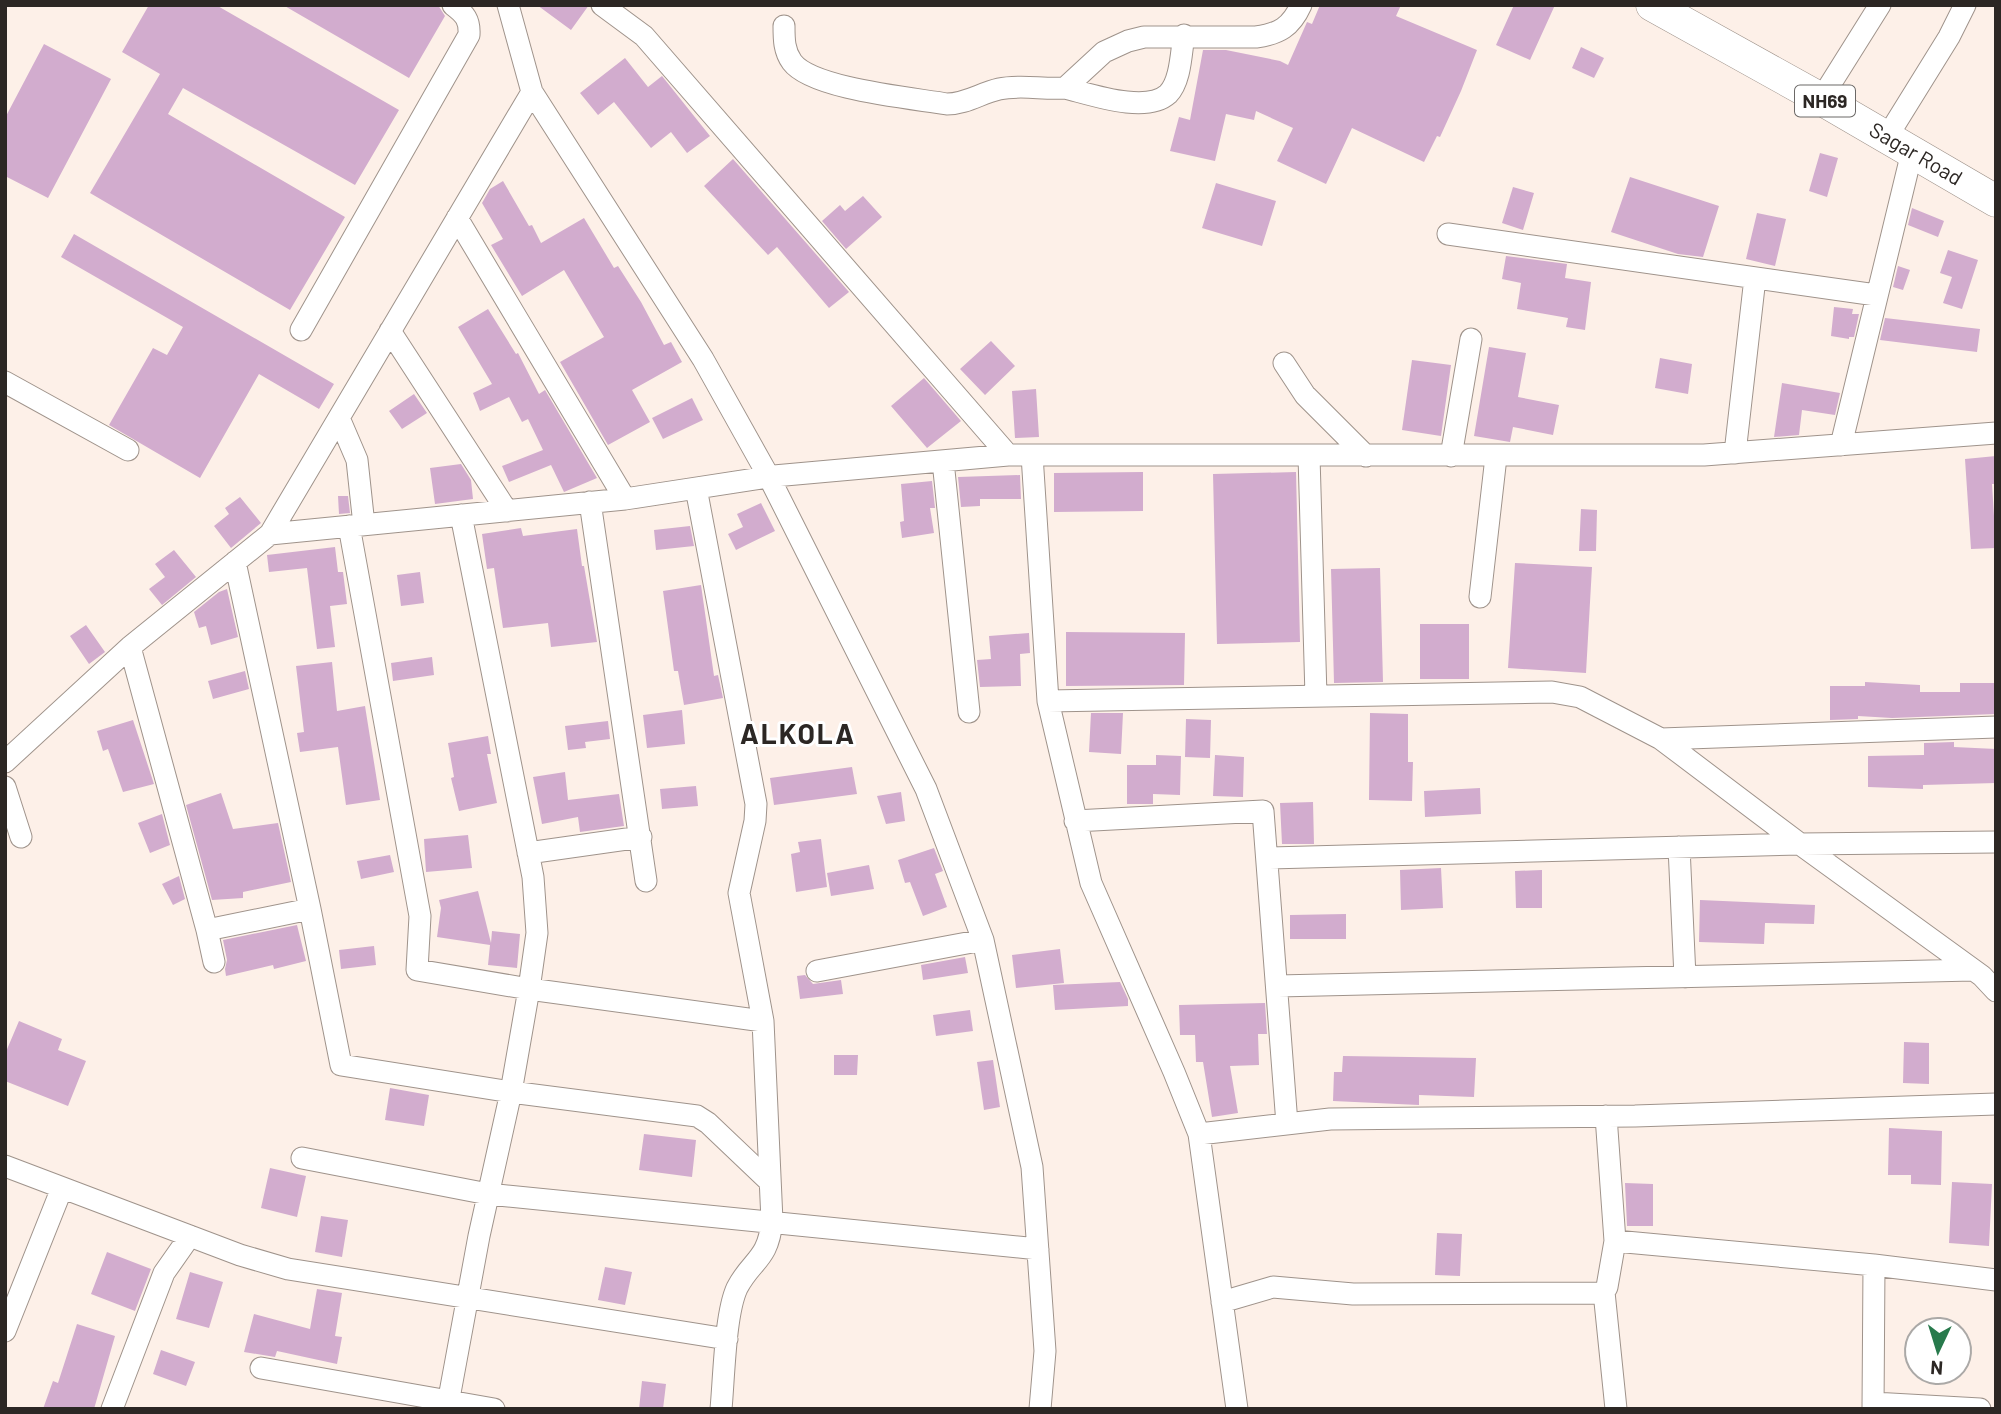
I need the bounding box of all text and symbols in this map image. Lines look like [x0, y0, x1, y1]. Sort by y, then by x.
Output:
road number: NH69 [1795, 86, 1855, 116]
street label: Sagar Road [1866, 116, 1967, 190]
district label: ALKOLA [740, 716, 856, 750]
north arrow [1903, 1316, 1973, 1386]
text: N [1930, 1357, 1944, 1380]

